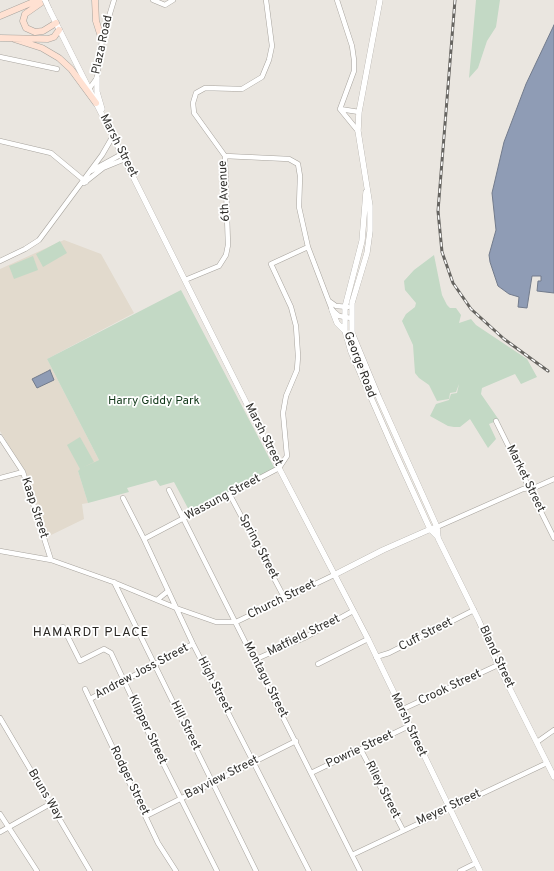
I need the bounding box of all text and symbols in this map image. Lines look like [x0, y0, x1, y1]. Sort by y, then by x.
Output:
street label: Plaza Road [90, 14, 116, 76]
street label: Marsh Street [96, 112, 140, 180]
street label: 6th Avenue [216, 160, 234, 222]
street label: George Road [340, 330, 378, 400]
park label: Harry Giddy Park [108, 395, 200, 409]
street label: Marsh Street [241, 401, 285, 469]
street label: Market Street [503, 443, 547, 515]
street label: Wassung Street [183, 472, 263, 524]
street label: Kaap Street [17, 476, 51, 540]
street label: Spring Street [235, 512, 281, 582]
street label: Church Street [245, 577, 319, 623]
street label: Matfield Street [265, 612, 343, 660]
street label: Cuff Street [397, 615, 455, 655]
street label: Bland Street [475, 624, 517, 690]
district label: HAMARDT PLACE [33, 625, 149, 641]
street label: Montagu Street [240, 640, 290, 720]
street label: Andrew Joss Street [93, 641, 191, 703]
street label: High Street [194, 655, 234, 715]
street label: Crook Street [416, 667, 484, 709]
street label: Marsh Street [387, 691, 429, 759]
street label: Klipper Street [125, 693, 169, 767]
street label: Hill Street [167, 699, 203, 753]
street label: Powrie Street [324, 728, 396, 772]
street label: Rodger Street [106, 744, 152, 818]
street label: Bayview Street [183, 753, 261, 803]
street label: Riley Street [361, 759, 403, 821]
street label: Bruns Way [24, 767, 66, 823]
street label: Meyer Street [415, 787, 483, 829]

